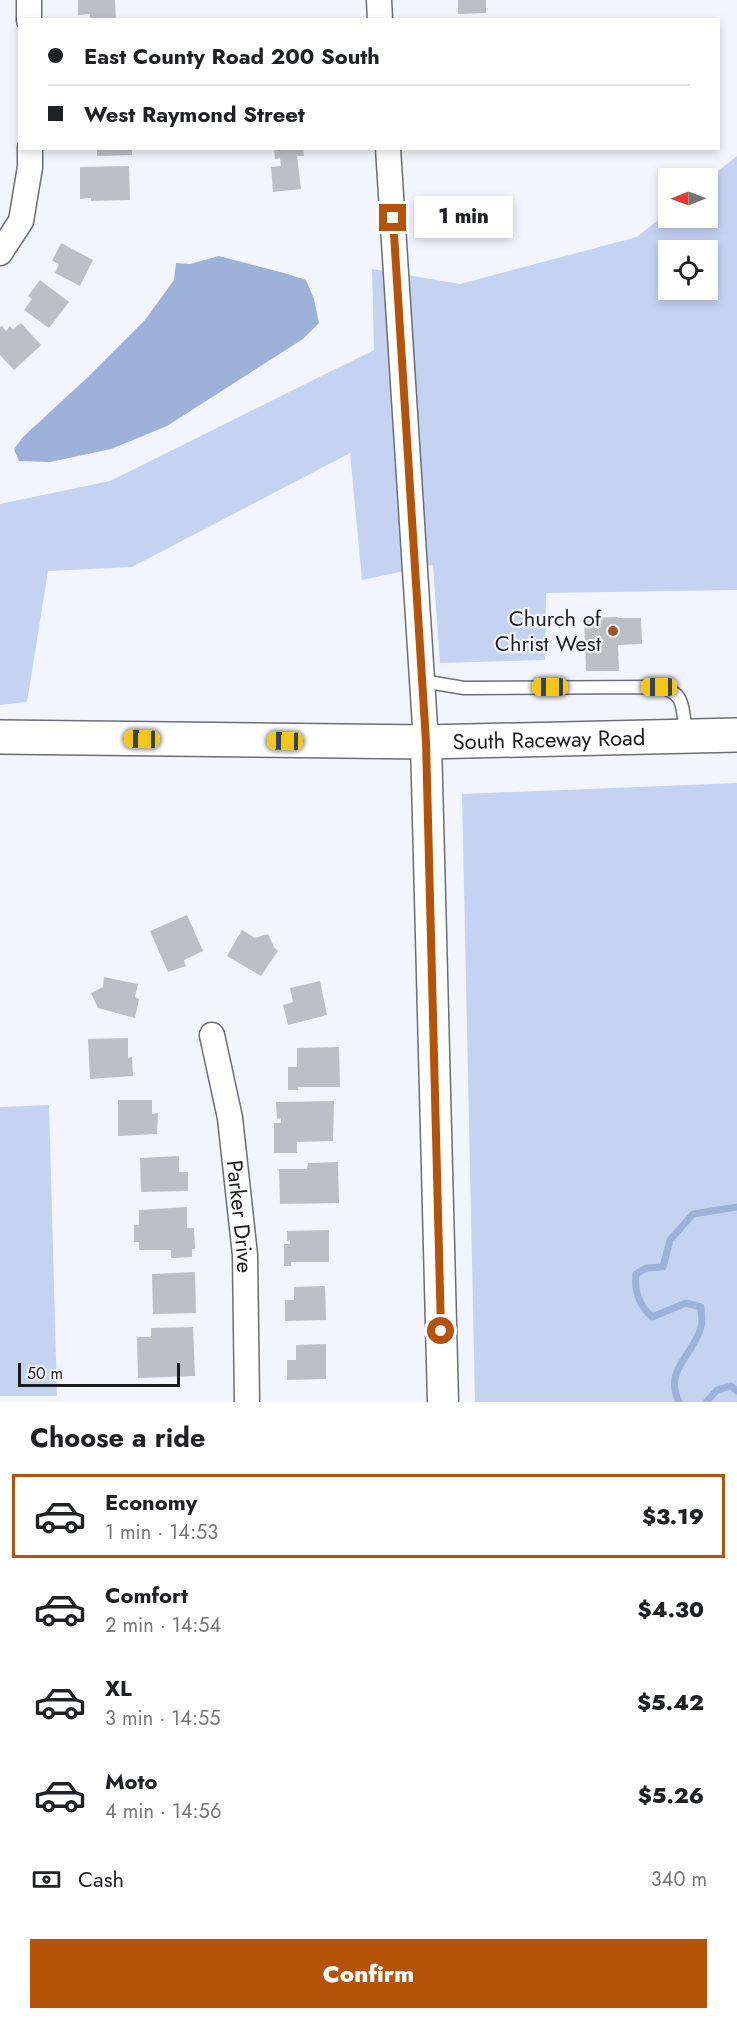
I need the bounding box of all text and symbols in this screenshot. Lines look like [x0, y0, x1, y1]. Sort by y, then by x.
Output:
text: East County Road 200 South [84, 40, 380, 72]
text: West Raymond Street [84, 98, 305, 130]
north arrow [658, 168, 718, 228]
map controls [658, 168, 718, 300]
callout: 1 min [414, 197, 513, 239]
text: 1 min [438, 202, 489, 231]
route end [379, 204, 406, 231]
button: locate [658, 240, 718, 300]
place label: Church of Christ West [495, 602, 602, 659]
marker: Church of Christ West [606, 624, 620, 638]
car [532, 678, 568, 696]
car [641, 678, 677, 696]
street label: South Raceway Road [452, 721, 646, 757]
car [124, 730, 160, 748]
car [267, 732, 303, 750]
street label: Parker Drive [219, 1158, 261, 1273]
route start [427, 1317, 454, 1344]
scale bar [18, 1360, 180, 1388]
text: 50 m [27, 1362, 63, 1385]
text: Choose a ride [30, 1418, 205, 1457]
text: Economy [105, 1486, 197, 1518]
icon: car [33, 1489, 87, 1543]
text: $3.19 [642, 1500, 704, 1532]
text: 1 min · 14:53 [105, 1518, 218, 1547]
text: Comfort [105, 1579, 188, 1611]
icon: car [33, 1582, 87, 1636]
text: $4.30 [638, 1593, 704, 1625]
text: 2 min · 14:54 [105, 1611, 221, 1640]
text: XL [105, 1672, 132, 1704]
icon: car [33, 1675, 87, 1729]
text: $5.42 [637, 1686, 704, 1718]
text: 3 min · 14:55 [105, 1704, 220, 1733]
text: Moto [105, 1765, 158, 1797]
icon: car [33, 1768, 87, 1822]
text: $5.26 [638, 1779, 704, 1811]
text: 4 min · 14:56 [105, 1797, 221, 1826]
icon: cash [30, 1863, 63, 1896]
text: Cash [78, 1863, 124, 1895]
text: 340 m [651, 1865, 707, 1894]
button: Confirm [30, 1939, 707, 2008]

